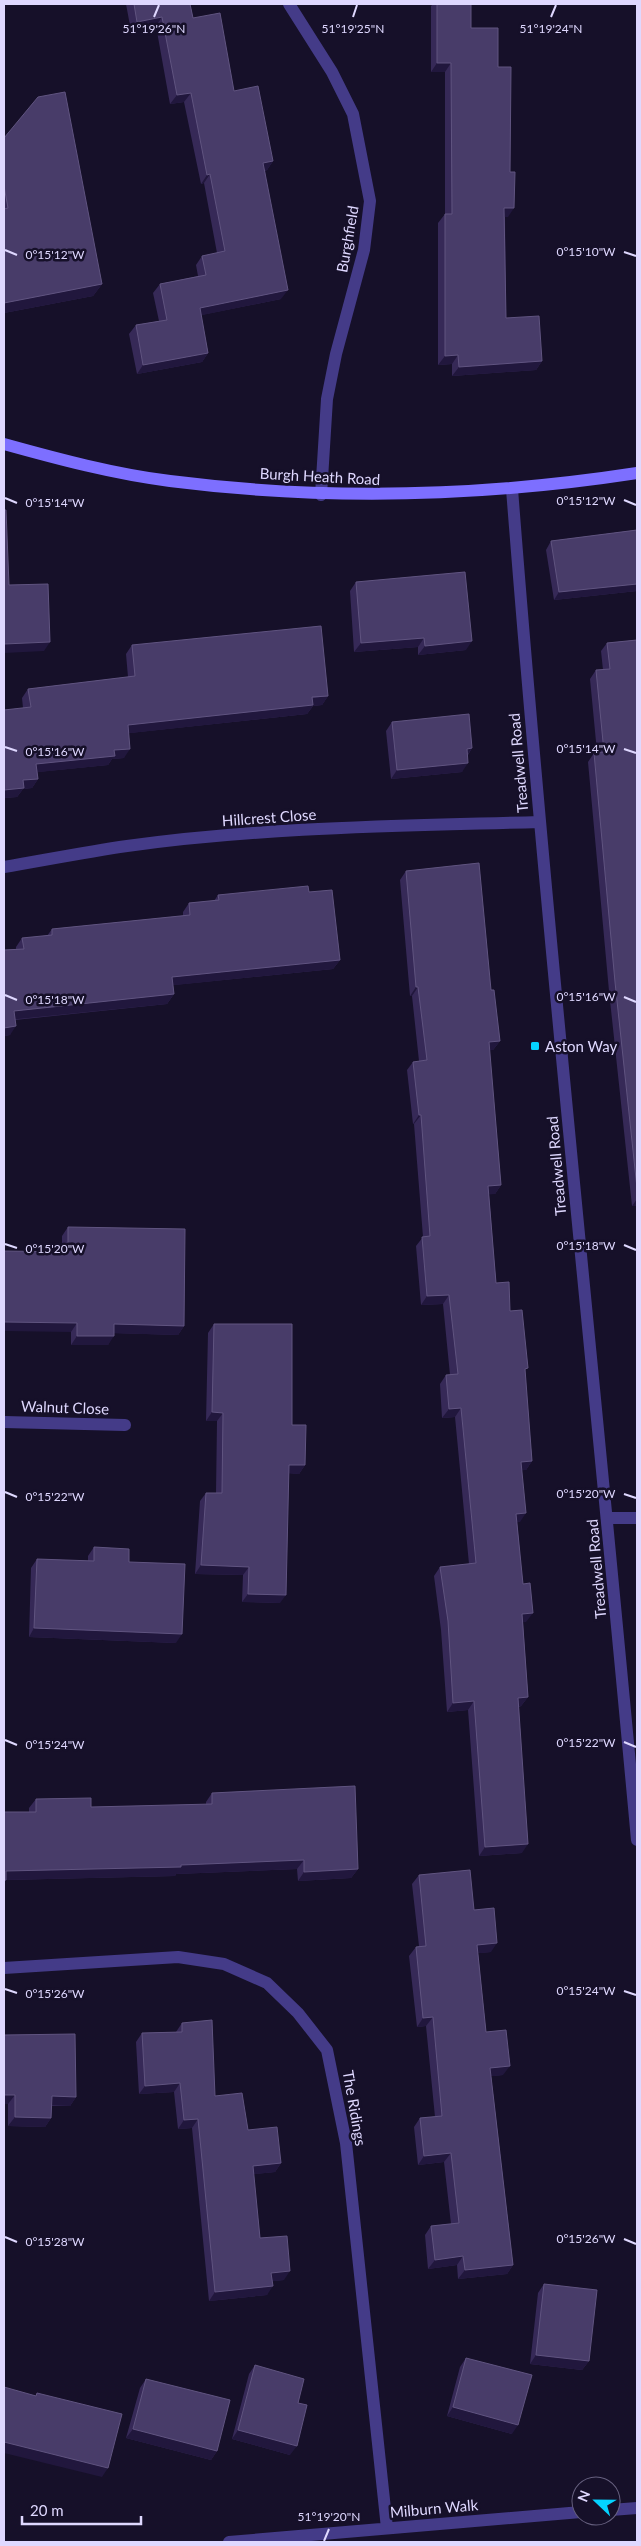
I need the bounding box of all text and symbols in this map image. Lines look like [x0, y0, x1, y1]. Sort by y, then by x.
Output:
text: 51°19'26"N [123, 21, 185, 36]
text: 51°19'25"N [322, 21, 384, 36]
text: 51°19'24"N [520, 21, 582, 36]
street label: Burghfield [332, 204, 362, 274]
text: 0°15'10"W [556, 244, 616, 259]
text: 0°15'12"W [25, 247, 85, 262]
street label: Burgh Heath Road [259, 464, 381, 488]
text: 0°15'12"W [556, 493, 616, 508]
text: 0°15'14"W [25, 495, 85, 510]
street label: Treadwell Road [505, 712, 531, 814]
text: 0°15'14"W [556, 741, 616, 756]
text: 0°15'16"W [25, 744, 85, 759]
street label: Hillcrest Close [221, 805, 317, 829]
text: 0°15'16"W [556, 989, 616, 1004]
text: 0°15'18"W [25, 992, 85, 1007]
place label: Aston Way [545, 1037, 617, 1055]
marker: Aston Way [529, 1040, 541, 1052]
street label: Treadwell Road [543, 1115, 569, 1217]
text: 0°15'18"W [556, 1238, 616, 1253]
text: 0°15'20"W [25, 1241, 85, 1256]
street label: Walnut Close [21, 1396, 109, 1418]
text: 0°15'20"W [556, 1486, 616, 1501]
text: 0°15'22"W [25, 1489, 85, 1504]
street label: Treadwell Road [583, 1518, 609, 1620]
text: 0°15'22"W [556, 1735, 616, 1750]
text: 0°15'24"W [25, 1737, 85, 1752]
text: 0°15'24"W [556, 1983, 616, 1998]
text: 0°15'26"W [25, 1986, 85, 2001]
street label: The Ridings [340, 2069, 370, 2147]
text: 0°15'26"W [556, 2231, 616, 2246]
text: 0°15'28"W [25, 2234, 85, 2249]
north arrow [571, 2476, 621, 2526]
text: N [574, 2488, 593, 2504]
scale bar [22, 2494, 141, 2526]
street label: Milburn Walk [389, 2495, 479, 2521]
text: 20 m [30, 2501, 64, 2519]
text: 51°19'20"N [298, 2509, 360, 2524]

